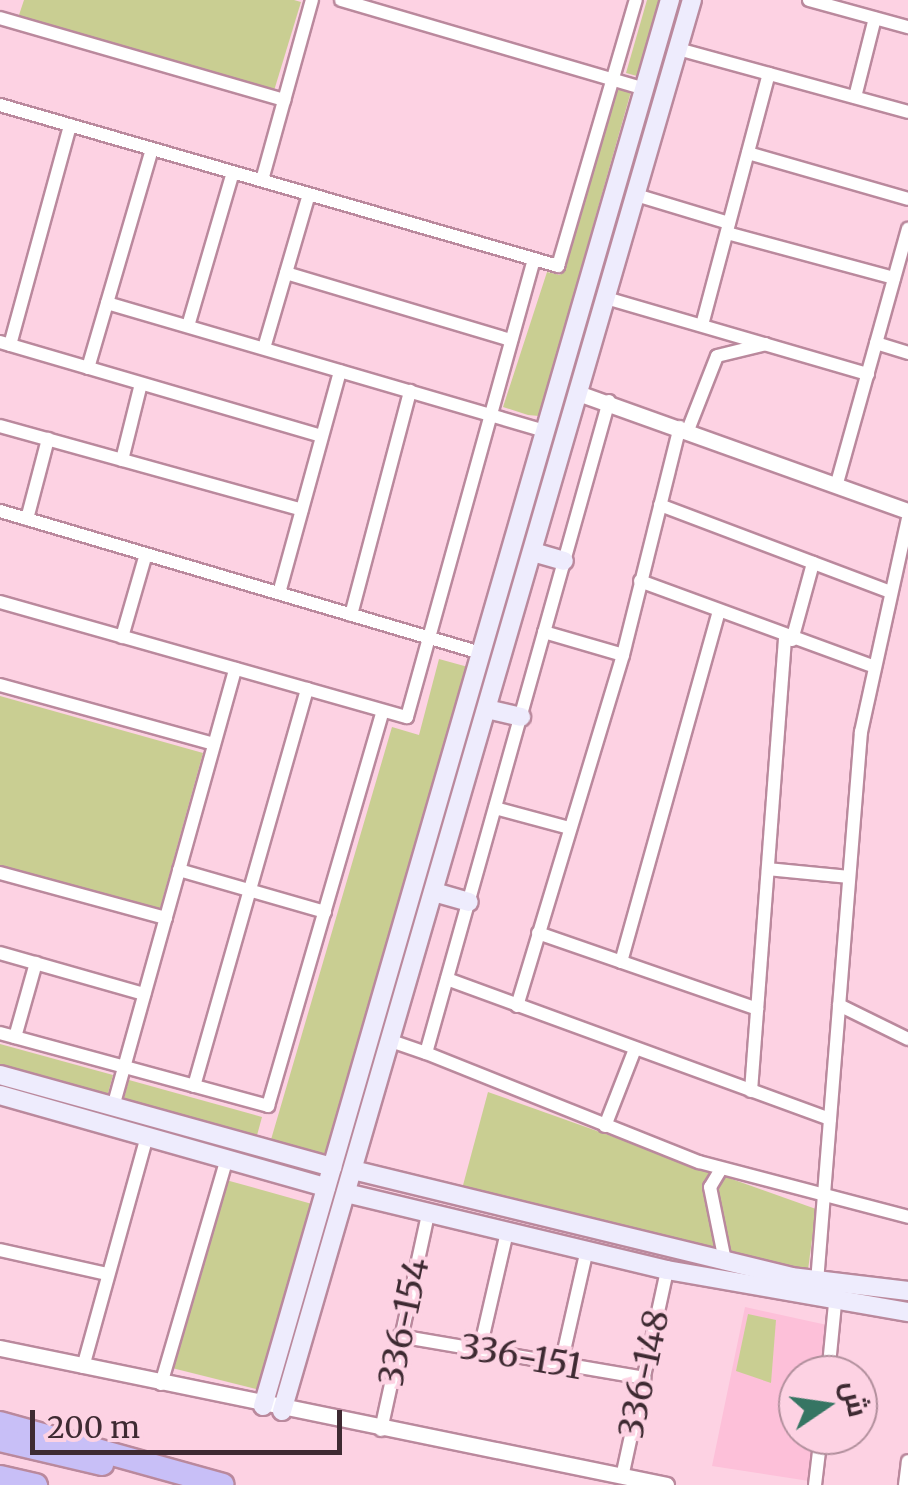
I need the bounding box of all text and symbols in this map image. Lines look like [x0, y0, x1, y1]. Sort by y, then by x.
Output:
street label: 336-154 [370, 1254, 438, 1390]
street label: 336-148 [610, 1306, 678, 1442]
street label: 336-151 [457, 1326, 585, 1388]
north arrow [778, 1355, 878, 1455]
text: ش [834, 1377, 877, 1420]
scale bar [35, 1390, 348, 1452]
text: 200 m [47, 1408, 140, 1446]

